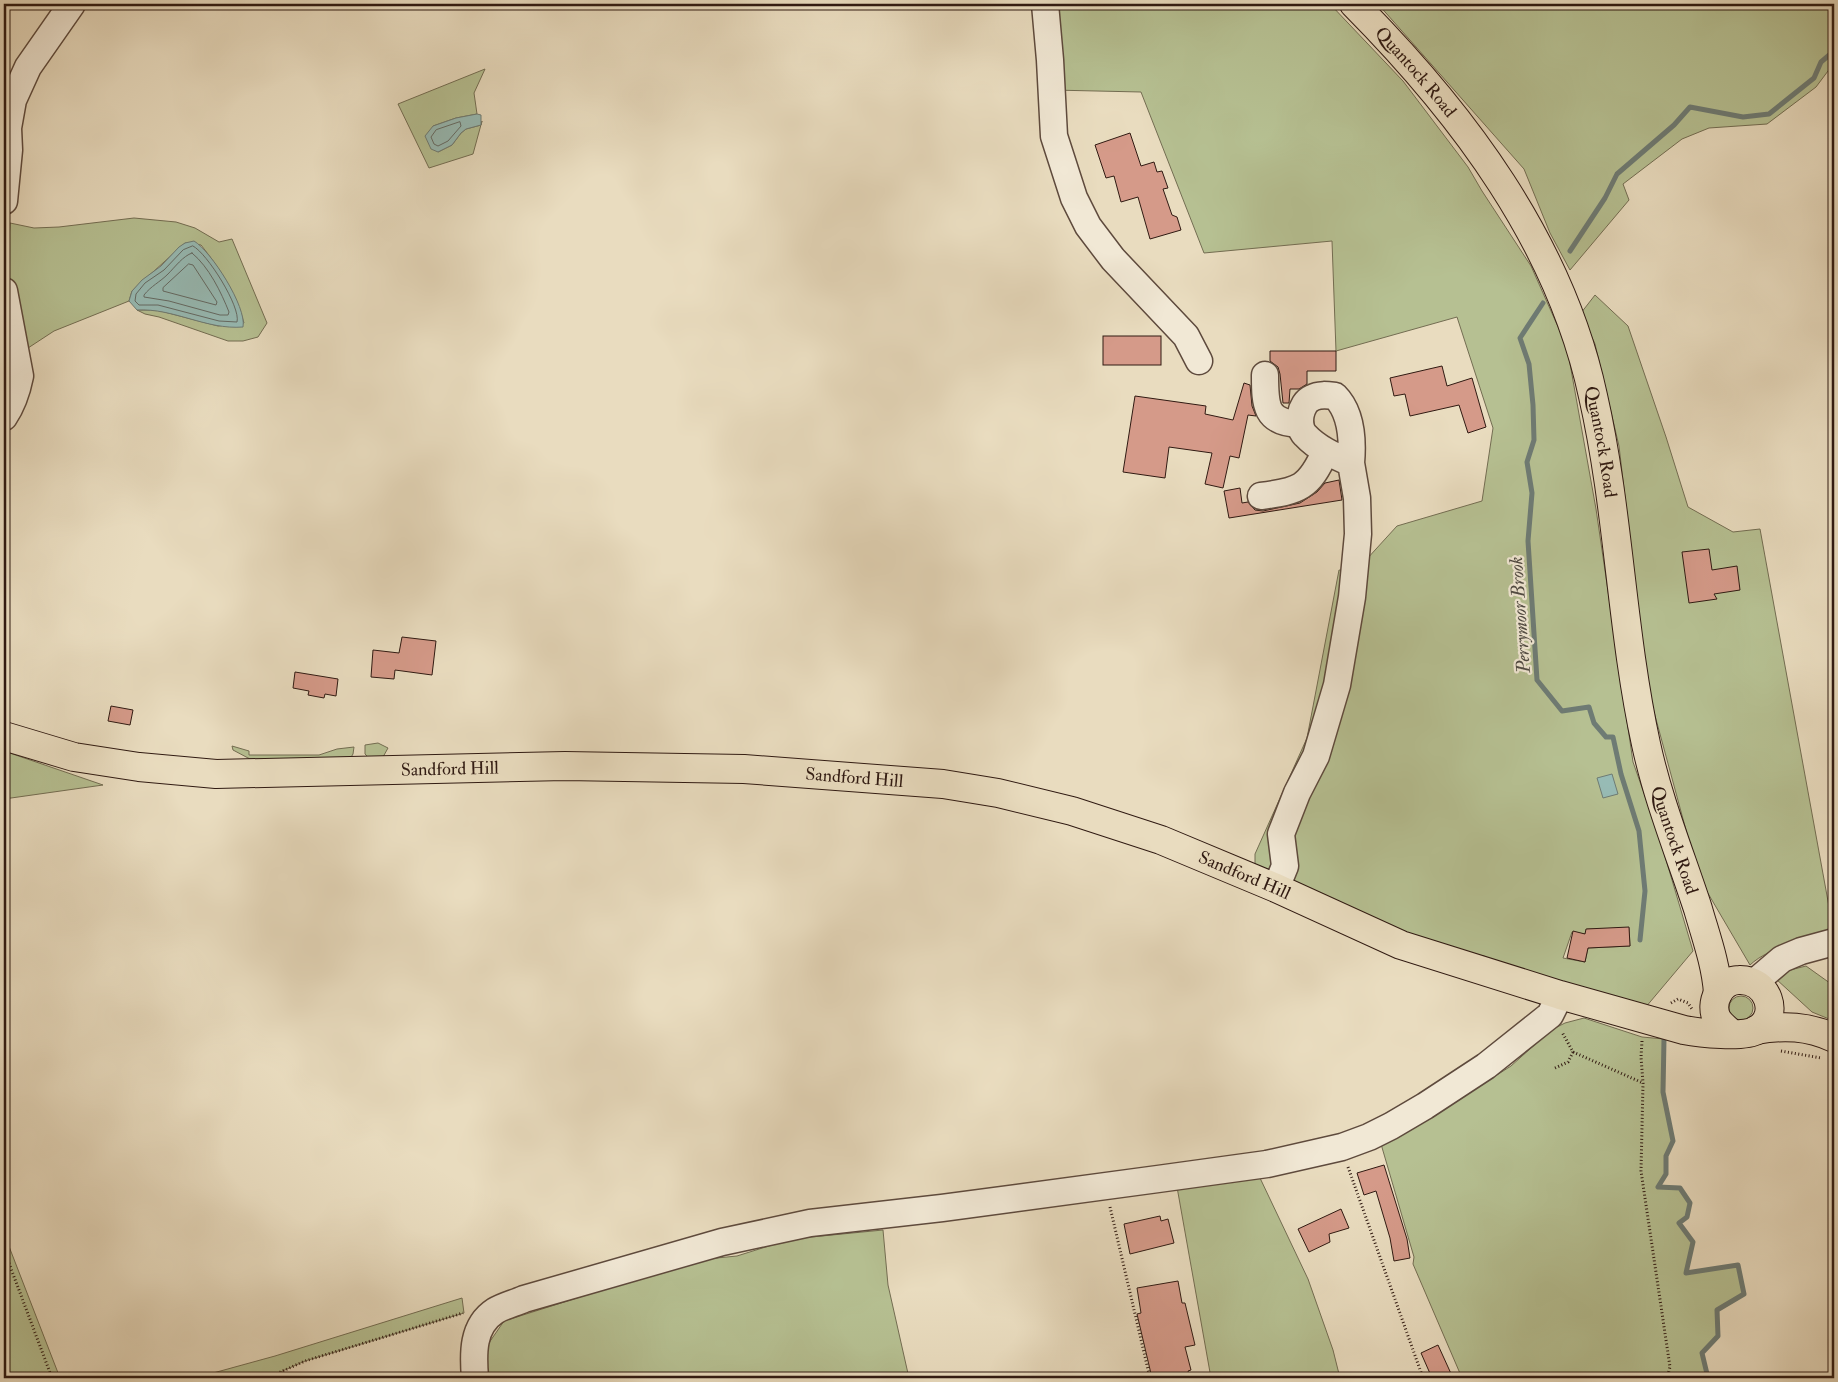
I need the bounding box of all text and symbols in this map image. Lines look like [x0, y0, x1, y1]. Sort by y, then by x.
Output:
street label: Quantock Road [1370, 22, 1461, 122]
street label: Quantock Road [1579, 384, 1622, 499]
water label: Perrymoor Brook [1504, 556, 1536, 675]
street label: Sandford Hill [401, 757, 499, 782]
street label: Sandford Hill [805, 763, 904, 793]
street label: Quantock Road [1645, 783, 1703, 898]
street label: Sandford Hill [1195, 846, 1295, 905]

